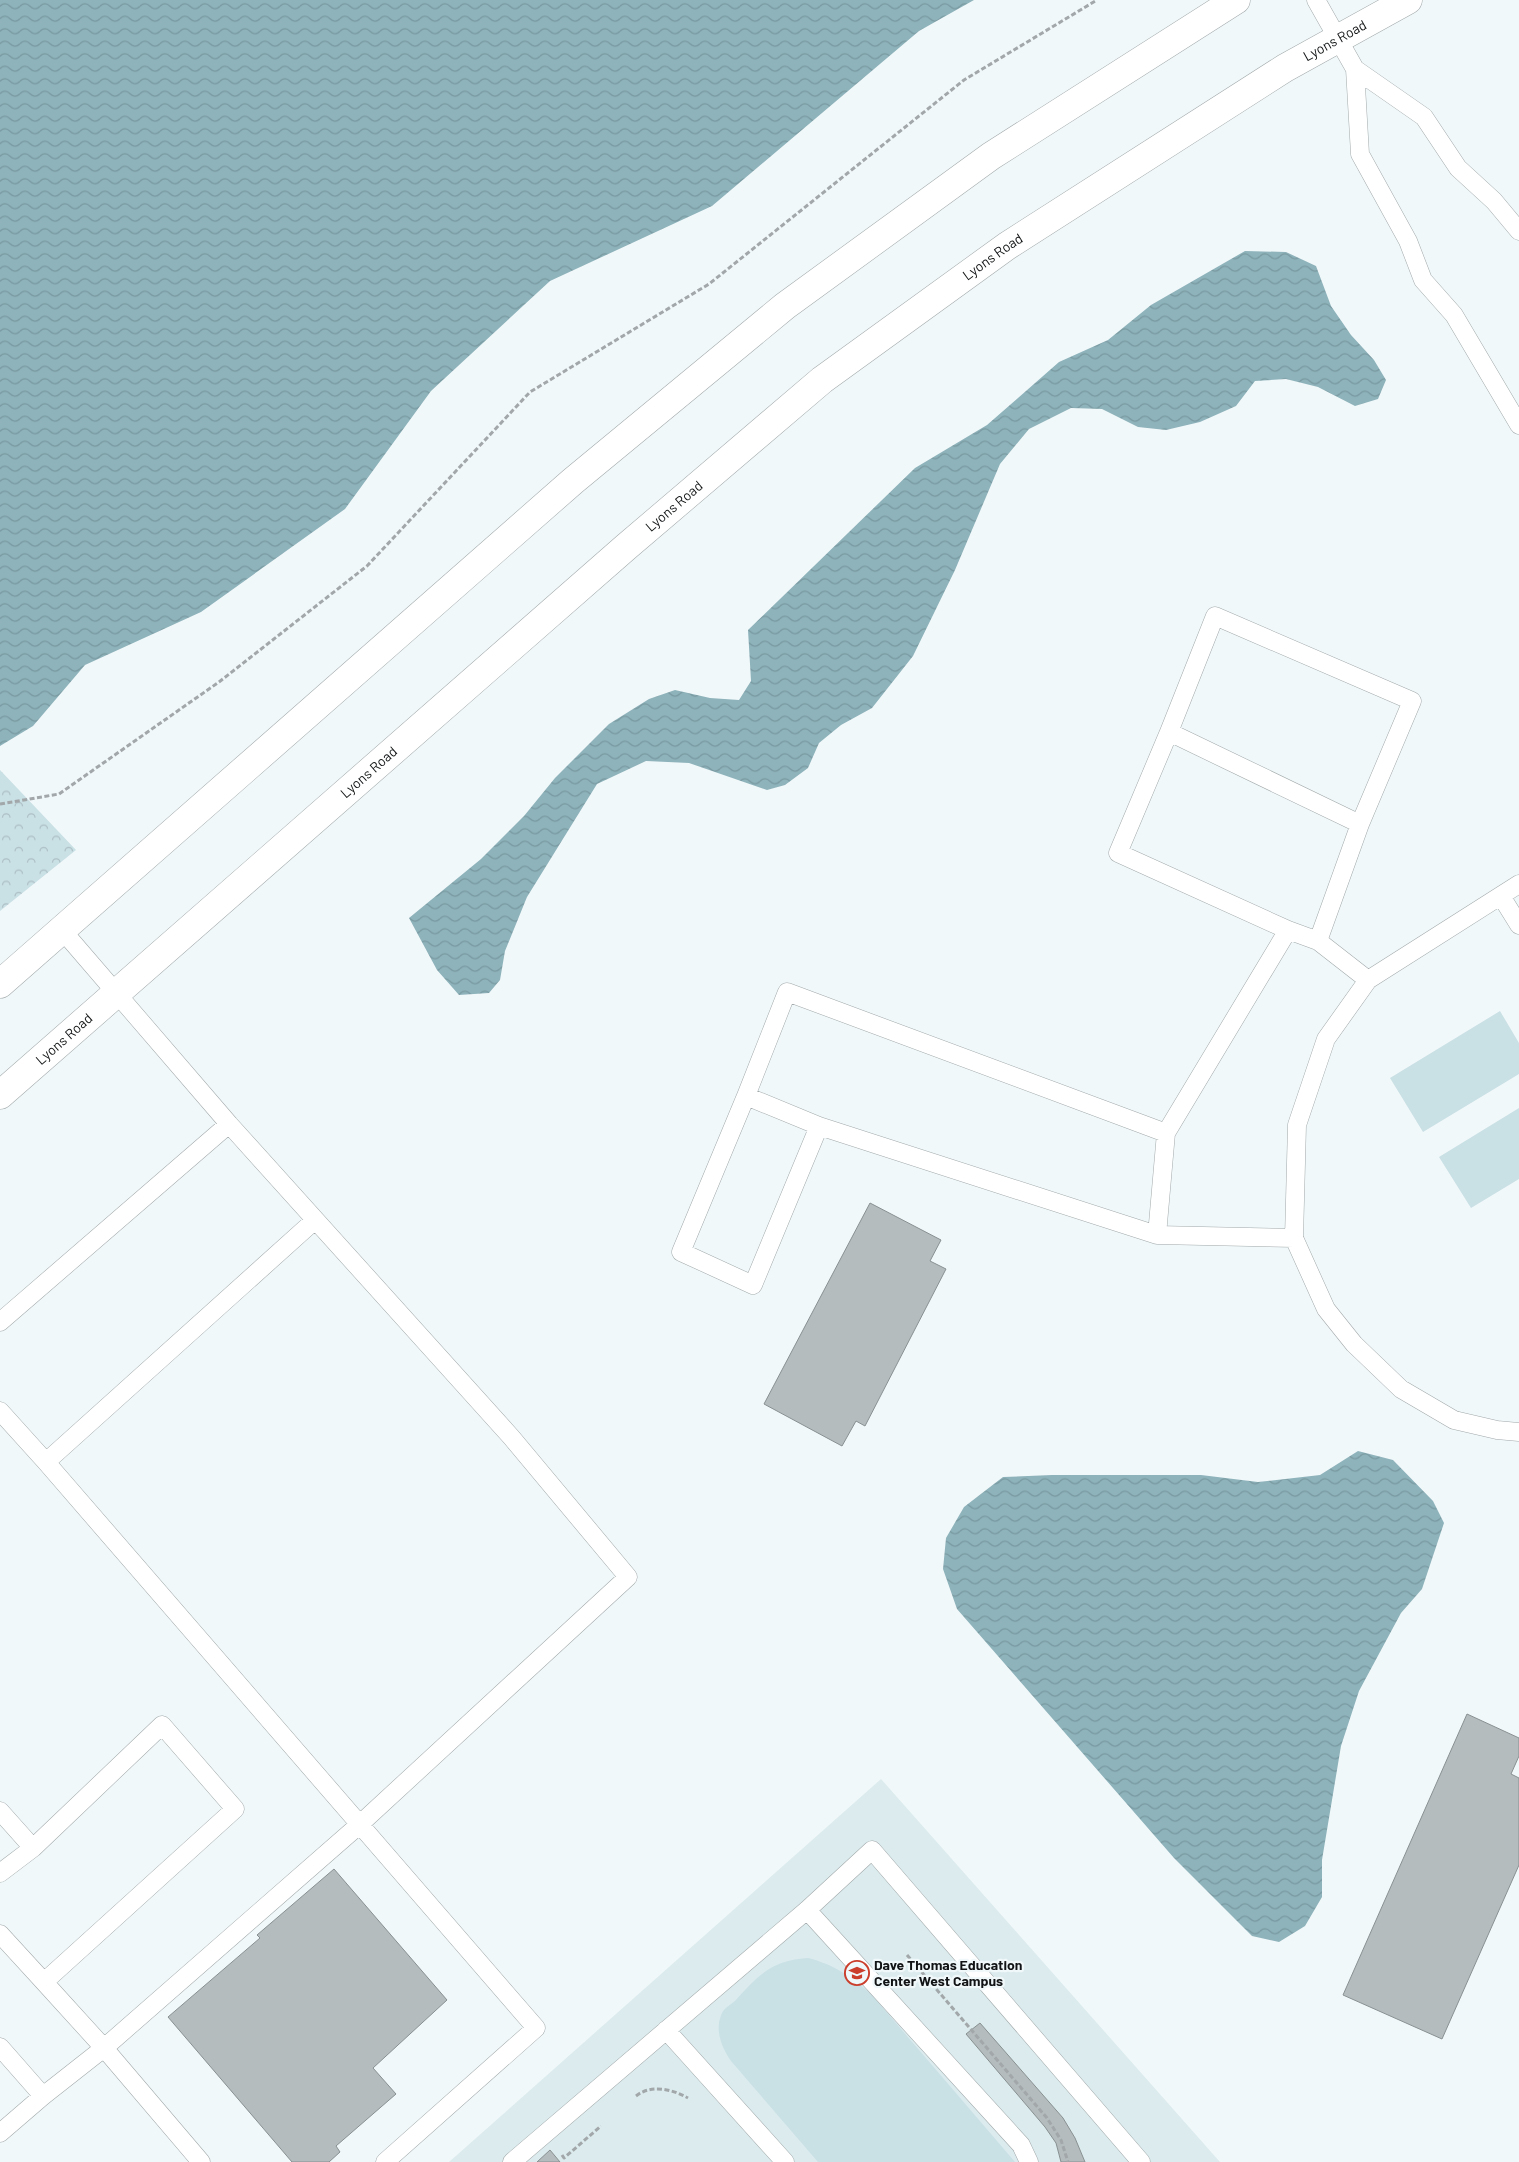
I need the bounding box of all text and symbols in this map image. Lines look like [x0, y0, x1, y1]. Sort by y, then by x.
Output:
street label: Lyons Road [1300, 16, 1369, 64]
street label: Lyons Road [959, 229, 1026, 283]
street label: Lyons Road [642, 477, 706, 535]
street label: Lyons Road [337, 743, 400, 801]
street label: Lyons Road [32, 1009, 95, 1068]
place label: Dave Thomas Education Center West Campus [874, 1956, 1022, 1989]
school or university icon: Dave Thomas Education Center West Campus [844, 1960, 870, 1986]

